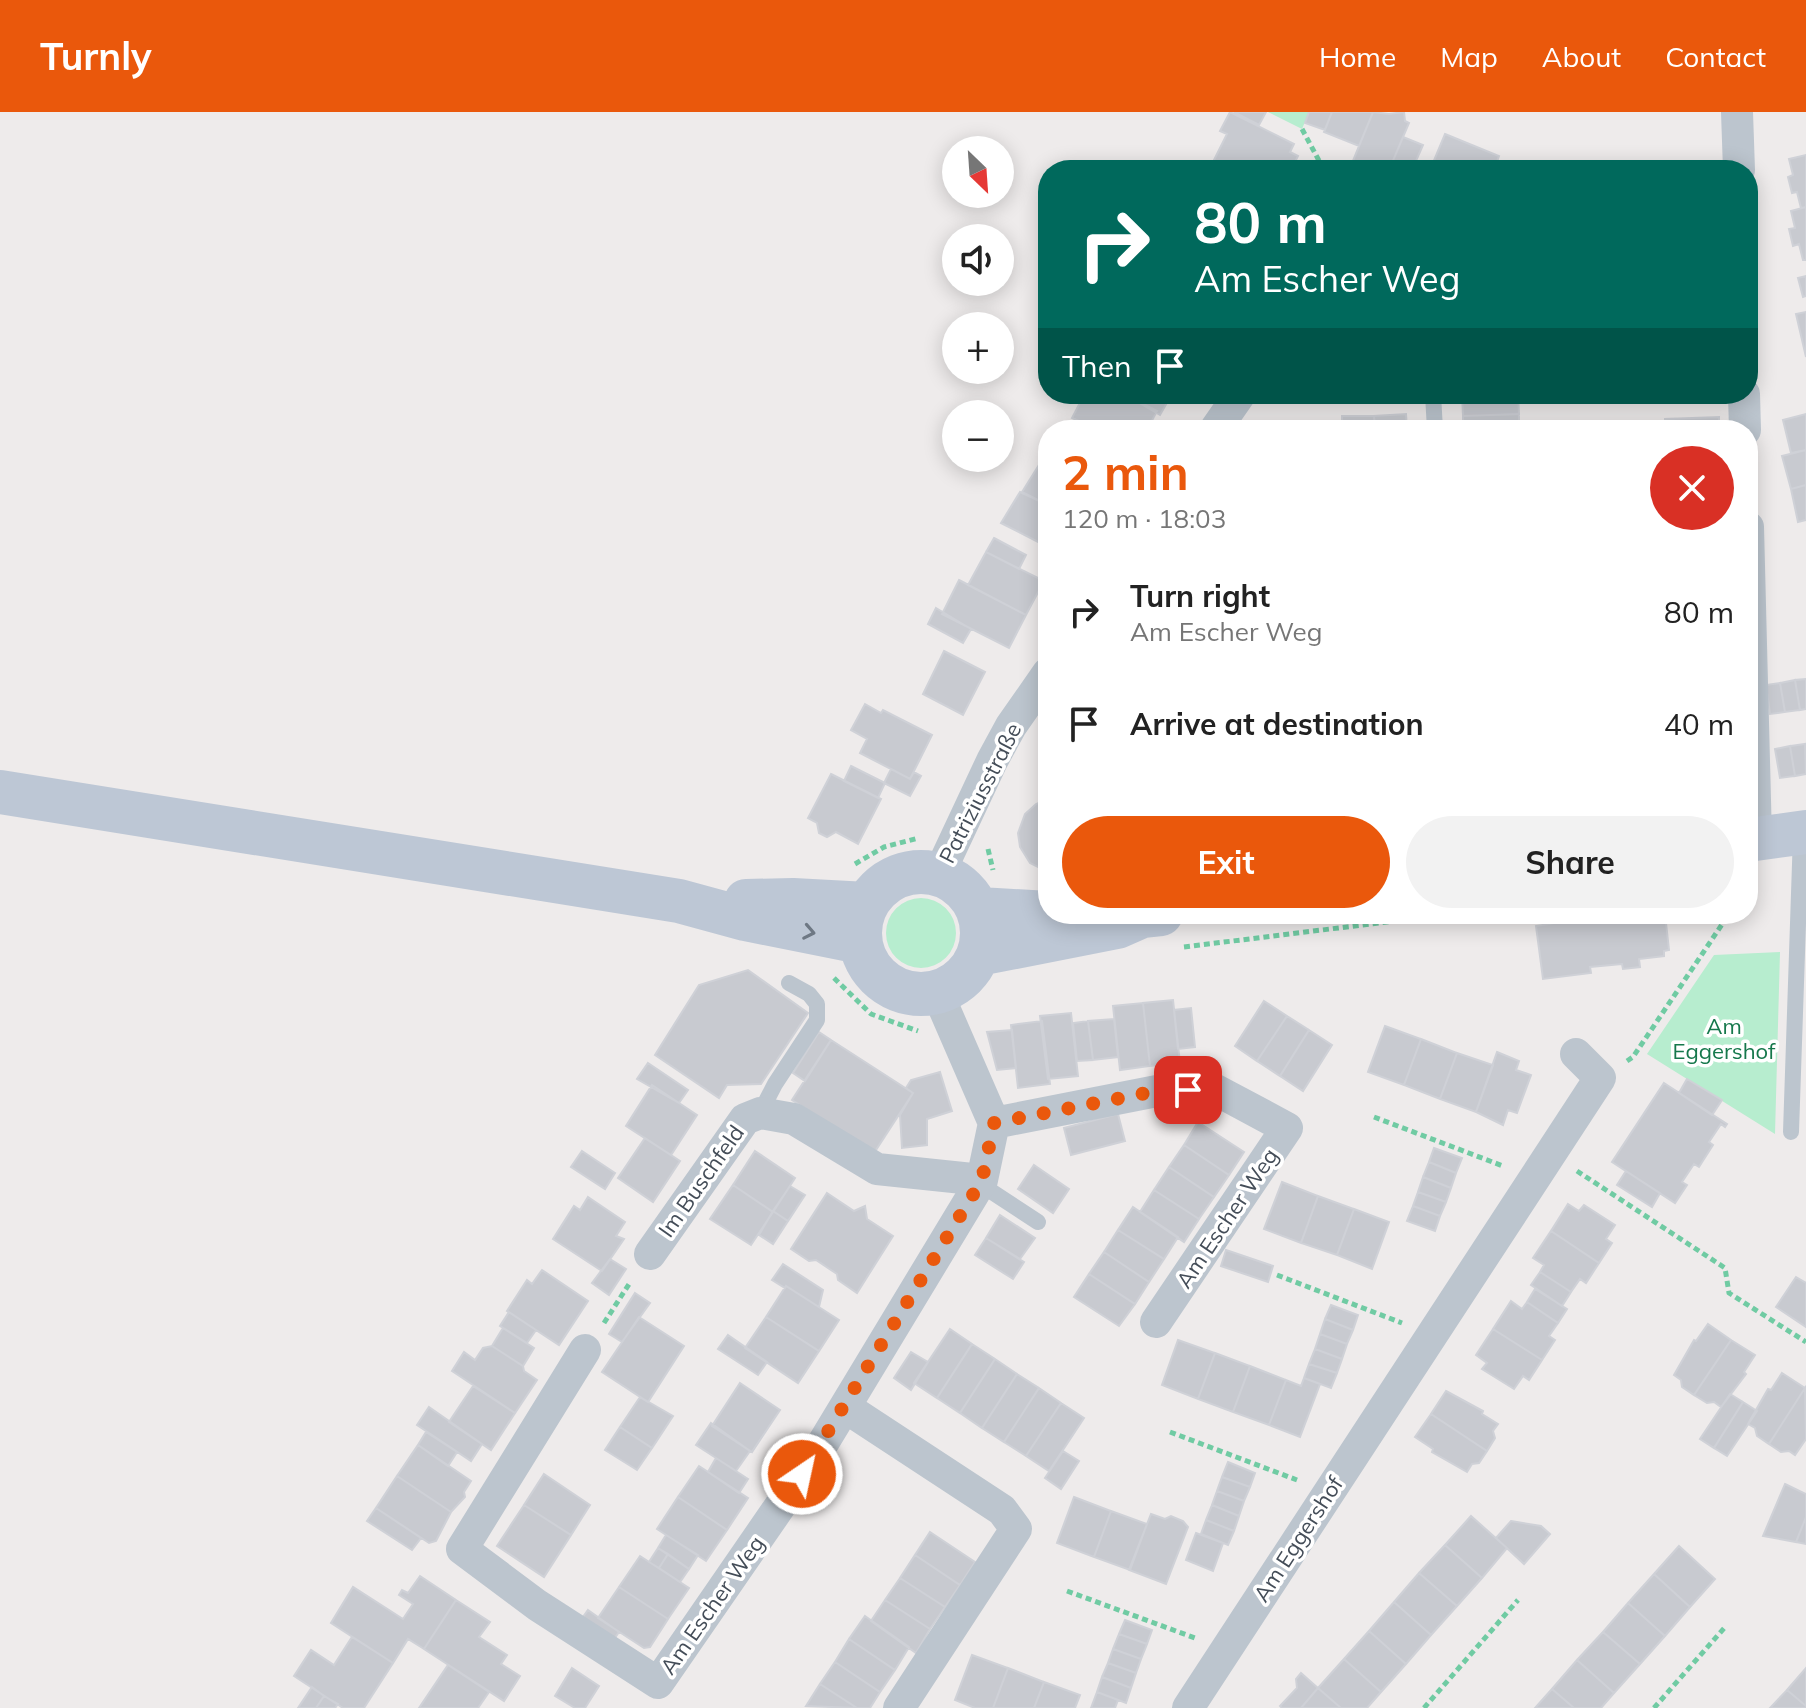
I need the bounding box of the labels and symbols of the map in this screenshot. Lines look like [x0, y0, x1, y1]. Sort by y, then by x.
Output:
north arrow [942, 136, 1014, 208]
street label: Patriziusstraße [933, 718, 1027, 868]
one-way arrow [803, 923, 816, 940]
park label: Am Eggershof [1673, 1012, 1776, 1065]
pin [1154, 1056, 1222, 1124]
street label: Im Buschfeld [652, 1119, 750, 1243]
street label: Am Escher Weg [1170, 1143, 1284, 1293]
position arrow [760, 1432, 844, 1516]
street label: Am Eggershof [1247, 1470, 1349, 1607]
street label: Am Escher Weg [654, 1530, 770, 1680]

